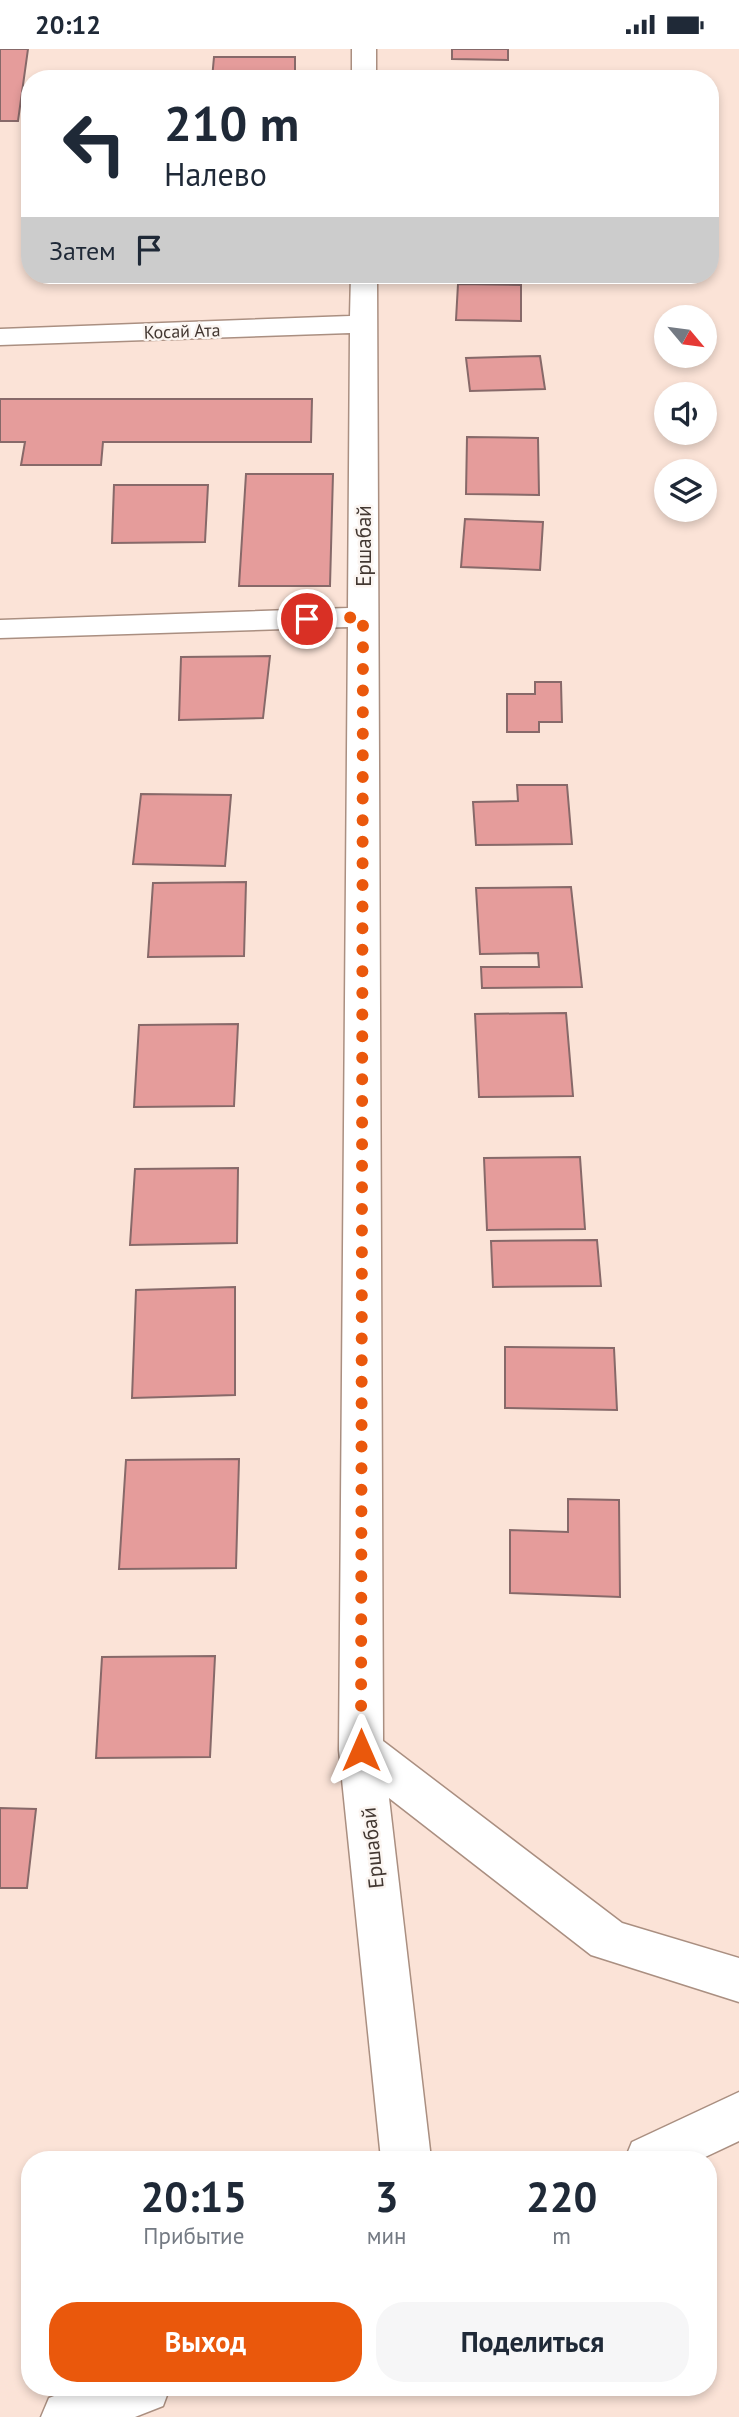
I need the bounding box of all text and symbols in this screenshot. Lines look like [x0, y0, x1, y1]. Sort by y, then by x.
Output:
text: 20:12 [35, 8, 101, 41]
text: 210 m [164, 91, 299, 155]
icon: left [49, 98, 140, 189]
text: Налево [164, 153, 267, 195]
icon: arrive [130, 231, 168, 269]
text: Затем [49, 234, 116, 267]
north arrow [654, 305, 718, 367]
map controls [654, 305, 717, 522]
street label: Косай Ата [143, 318, 221, 344]
button: sound [654, 382, 717, 445]
button: layers [654, 459, 717, 522]
street label: Ершабай [350, 505, 377, 587]
pin [277, 589, 337, 649]
icon: arrive [288, 600, 326, 638]
position arrow [324, 1713, 398, 1787]
street label: Ершабай [354, 1806, 390, 1890]
text: 20:15 [141, 2169, 247, 2224]
text: 3 [375, 2169, 398, 2224]
text: 220 [526, 2169, 597, 2224]
text: Прибытие [143, 2221, 244, 2250]
text: мин [367, 2221, 406, 2250]
text: m [552, 2221, 571, 2250]
button: Выход [49, 2302, 362, 2382]
button: Поделиться [376, 2302, 689, 2382]

